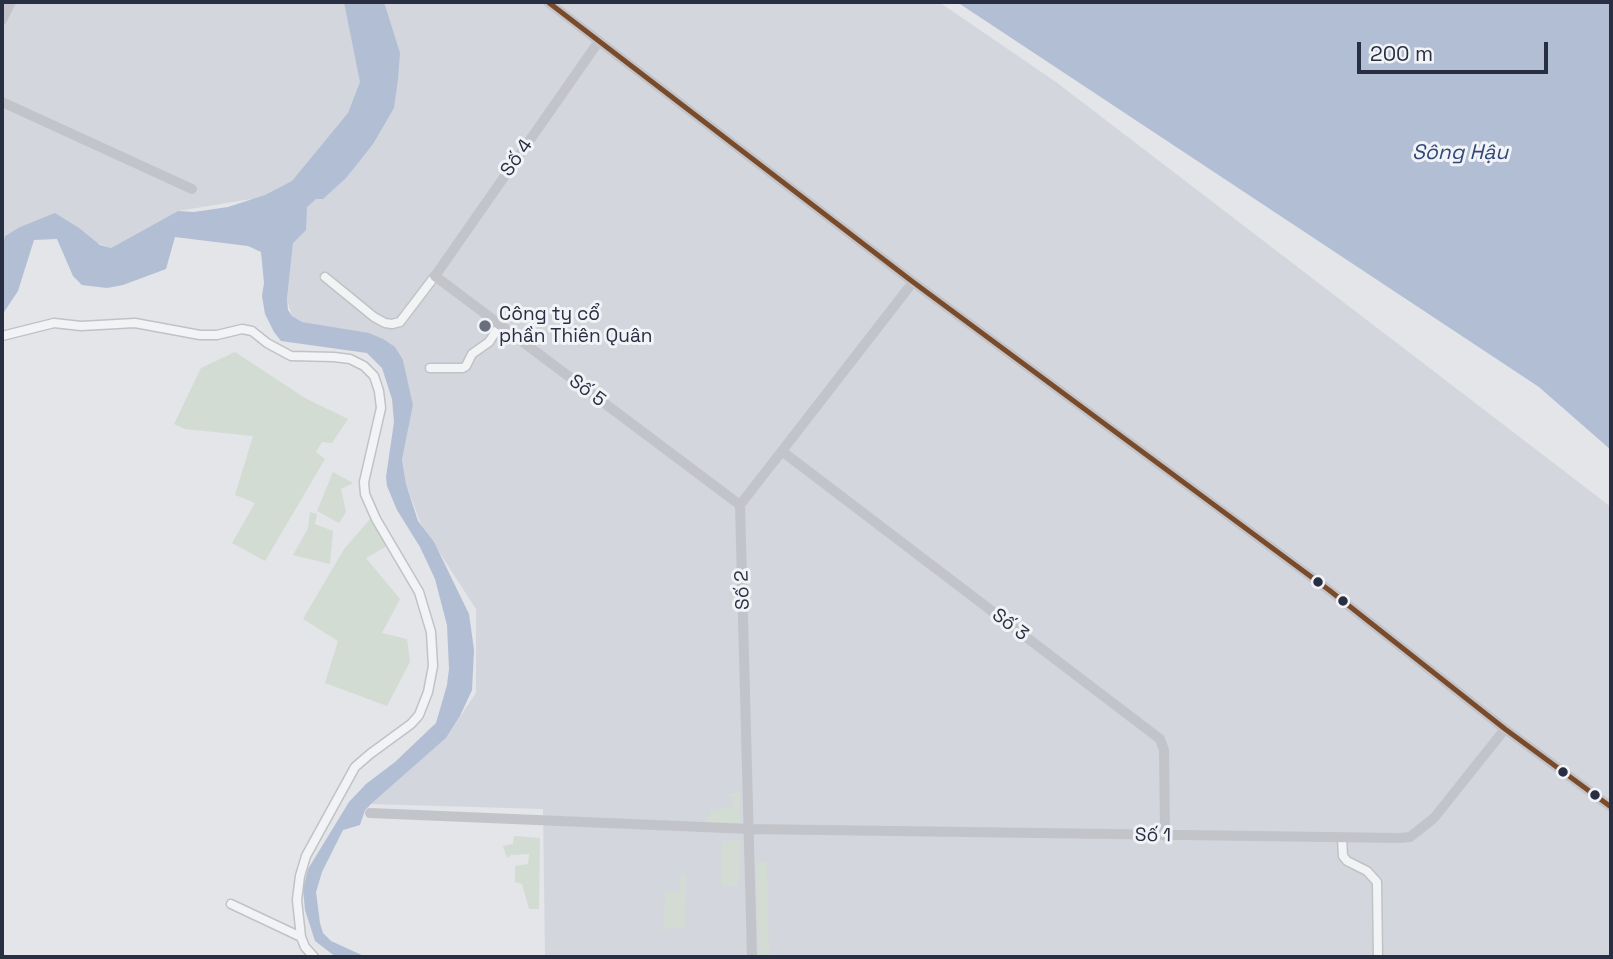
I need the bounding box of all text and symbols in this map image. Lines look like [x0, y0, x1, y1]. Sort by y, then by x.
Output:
scale bar [1361, 28, 1552, 72]
text: 200 m [1370, 40, 1433, 67]
street label: Số 4 [496, 135, 538, 181]
water label: Sông Hậu [1412, 140, 1508, 166]
place label: Công ty cổ phần Thiên Quân [499, 304, 653, 348]
marker: Công ty cổ phần Thiên Quân [477, 318, 493, 334]
street label: Số 5 [564, 370, 610, 412]
street label: Số 2 [731, 570, 755, 610]
unlabelled marker [1311, 575, 1325, 589]
unlabelled marker [1336, 594, 1350, 608]
street label: Số 3 [987, 604, 1033, 646]
unlabelled marker [1556, 765, 1570, 779]
unlabelled marker [1588, 788, 1602, 802]
street label: Số 1 [1135, 824, 1171, 848]

